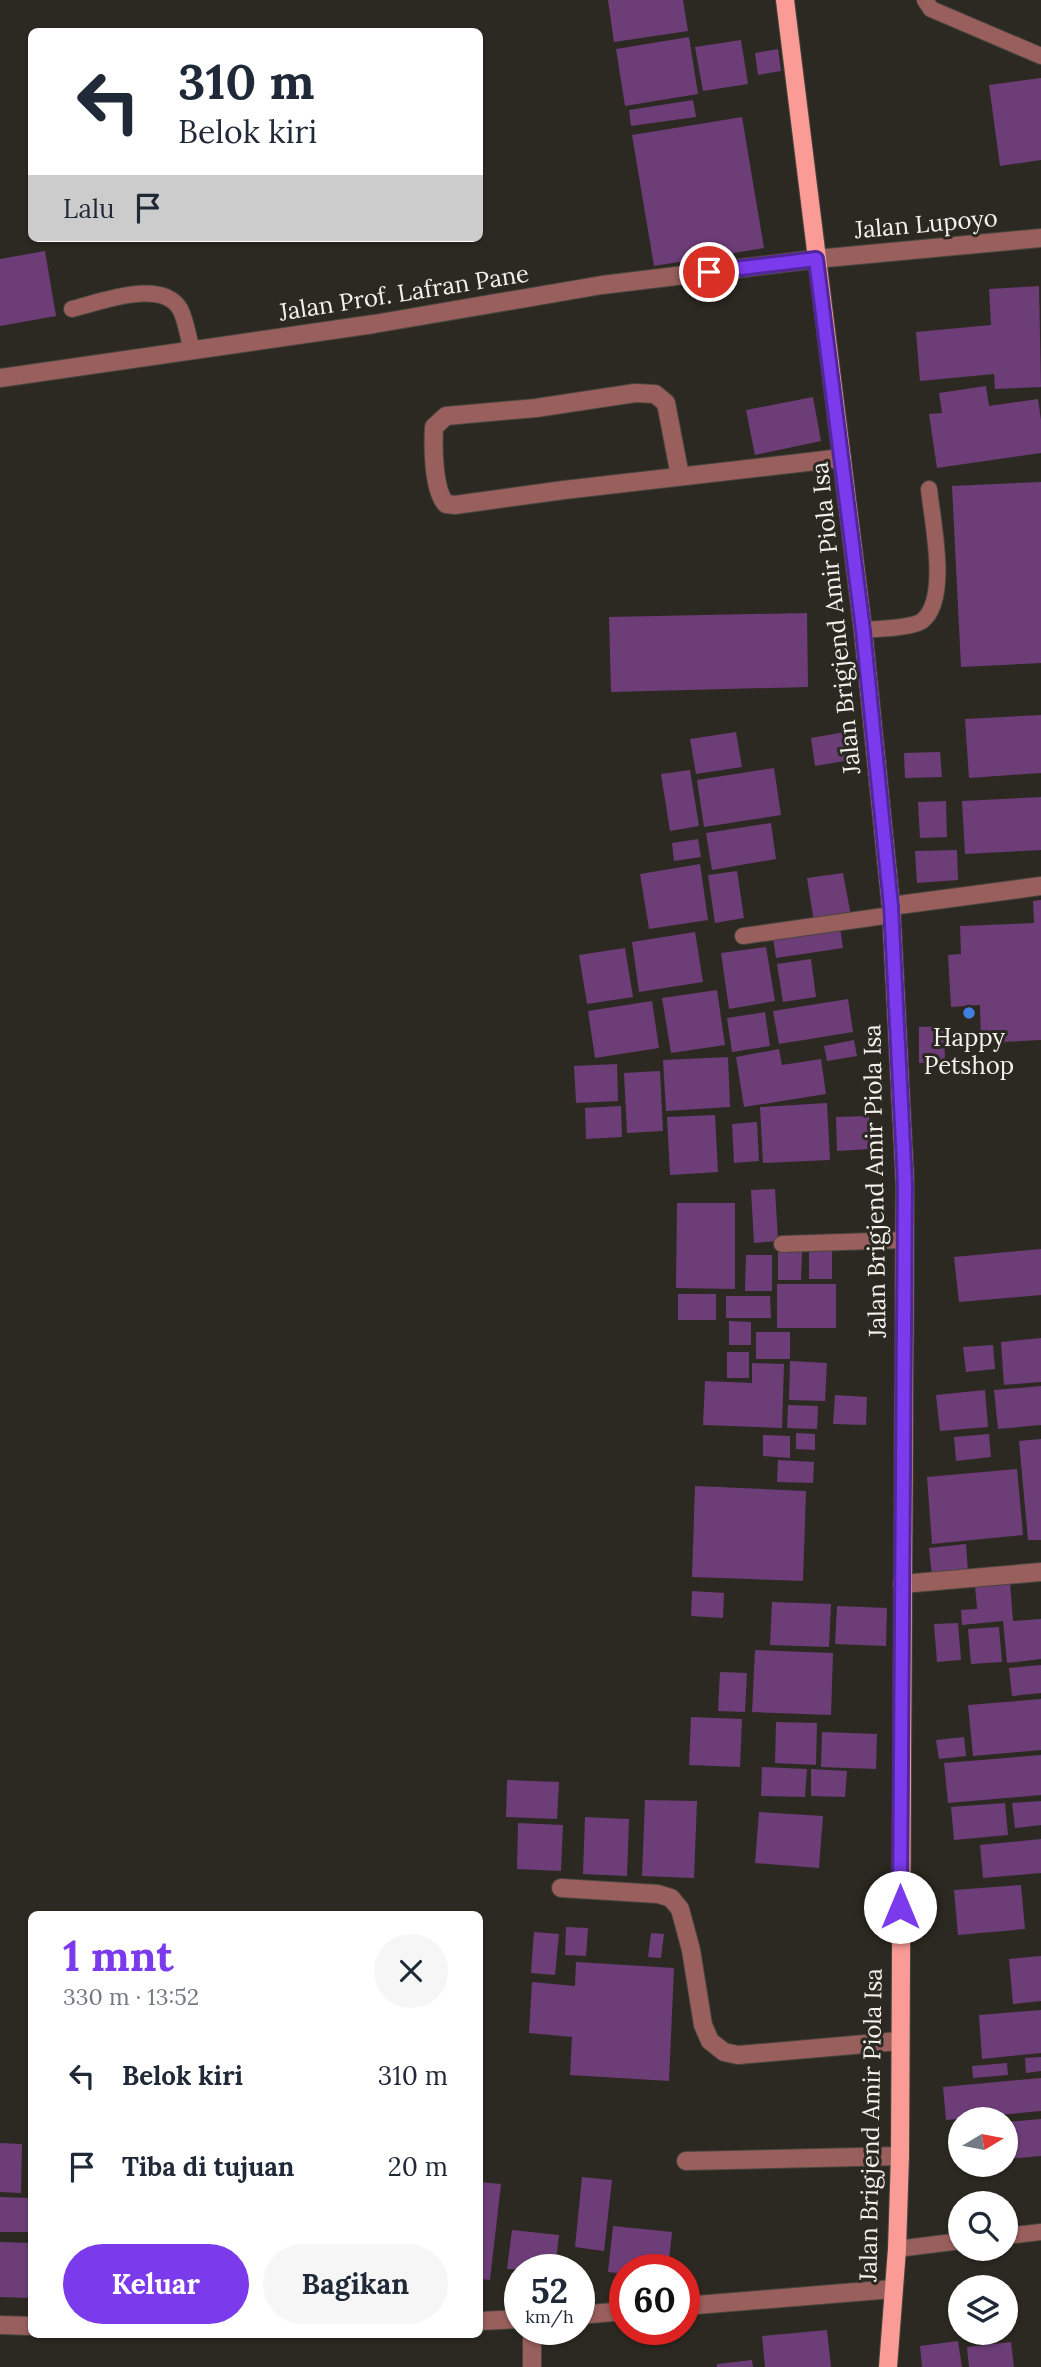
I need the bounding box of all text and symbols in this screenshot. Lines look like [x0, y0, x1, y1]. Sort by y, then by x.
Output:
text: 310 m [178, 50, 314, 112]
icon: left [63, 56, 154, 147]
text: Belok kiri [178, 111, 317, 152]
icon: arrive [129, 189, 167, 227]
text: Lalu [63, 192, 115, 225]
street label: Jalan Lupoyo [852, 202, 999, 245]
pin [679, 242, 739, 302]
icon: arrive [690, 253, 728, 291]
street label: Jalan Prof. Lafran Pane [276, 257, 531, 328]
street label: Jalan Brigjend Amir Piola Isa [804, 460, 867, 777]
marker: Happy Petshop [961, 1005, 977, 1021]
place label: Happy Petshop [924, 1022, 1014, 1081]
street label: Jalan Brigjend Amir Piola Isa [856, 1024, 893, 1339]
position arrow [863, 1870, 937, 1944]
text: 1 mnt [63, 1929, 174, 1983]
button: close [374, 1934, 448, 2008]
street label: Jalan Brigjend Amir Piola Isa [852, 1968, 889, 2283]
text: 330 m · 13:52 [63, 1982, 199, 2011]
icon: left [63, 2057, 101, 2095]
text: Belok kiri [122, 2059, 243, 2092]
text: 310 m [378, 2059, 448, 2092]
north arrow [948, 2107, 1018, 2177]
map controls [948, 2107, 1018, 2345]
icon: arrive [63, 2148, 101, 2186]
text: Tiba di tujuan [122, 2150, 294, 2183]
text: 20 m [388, 2150, 448, 2183]
button: search [948, 2191, 1018, 2261]
button: Keluar [63, 2244, 249, 2324]
button: Bagikan [263, 2244, 448, 2324]
speed limit sign: 60 [609, 2254, 700, 2345]
text: 52 [531, 2268, 568, 2313]
button: layers [948, 2275, 1018, 2345]
text: km/h [525, 2305, 574, 2328]

